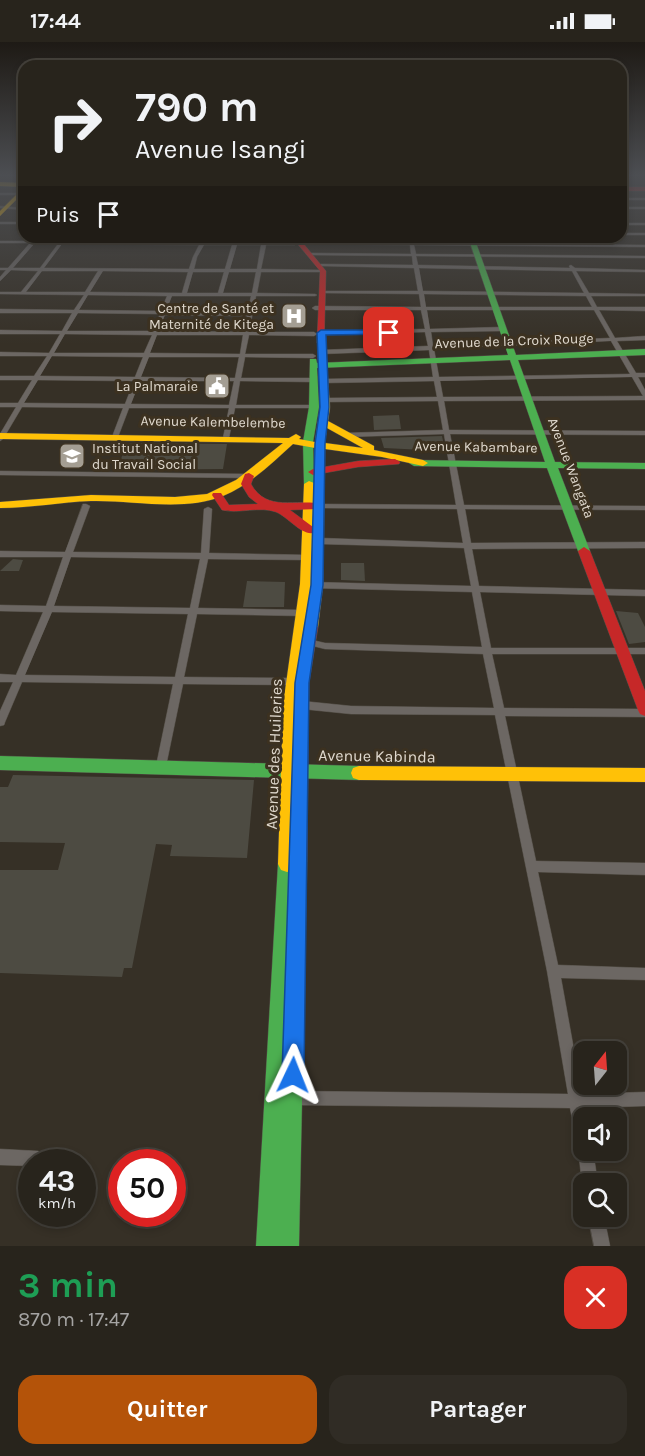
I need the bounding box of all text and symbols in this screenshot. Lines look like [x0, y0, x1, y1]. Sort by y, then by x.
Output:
text: 17:44 [30, 8, 81, 34]
text: 790 m [135, 82, 259, 132]
icon: right [36, 84, 114, 162]
text: Avenue Isangi [135, 133, 306, 165]
icon: arrive [92, 198, 125, 231]
text: Puis [36, 202, 80, 228]
place label: Centre de Santé et Maternité de Kitega [149, 300, 274, 333]
hospital icon: Centre de Santé et Maternité de Kitega [279, 301, 309, 331]
pin [363, 307, 414, 358]
icon: arrive [372, 316, 405, 349]
street label: Avenue de la Croix Rouge [434, 330, 594, 352]
public building icon: La Palmaraie [202, 371, 232, 401]
place label: La Palmaraie [116, 378, 198, 395]
street label: Avenue Kalembelembe [140, 412, 286, 432]
street label: Avenue Wangata [544, 415, 598, 521]
street label: Avenue Kabambare [414, 437, 538, 457]
place label: Institut National du Travail Social [92, 440, 198, 473]
school or university icon: Institut National du Travail Social [57, 441, 87, 471]
street label: Avenue des Huileries [262, 678, 286, 830]
street label: Avenue Kabinda [318, 745, 436, 767]
north arrow [573, 1041, 627, 1095]
map controls [573, 1041, 627, 1227]
position arrow [261, 1043, 325, 1107]
button: sound [573, 1107, 627, 1161]
speed limit sign: 50 [108, 1149, 186, 1227]
text: 43 [39, 1163, 75, 1199]
button: search [573, 1173, 627, 1227]
text: km/h [38, 1194, 76, 1212]
text: 3 min [18, 1264, 118, 1306]
button: close [564, 1266, 627, 1329]
text: 870 m · 17:47 [18, 1308, 129, 1331]
button: Quitter [18, 1375, 317, 1444]
button: Partager [329, 1375, 627, 1444]

